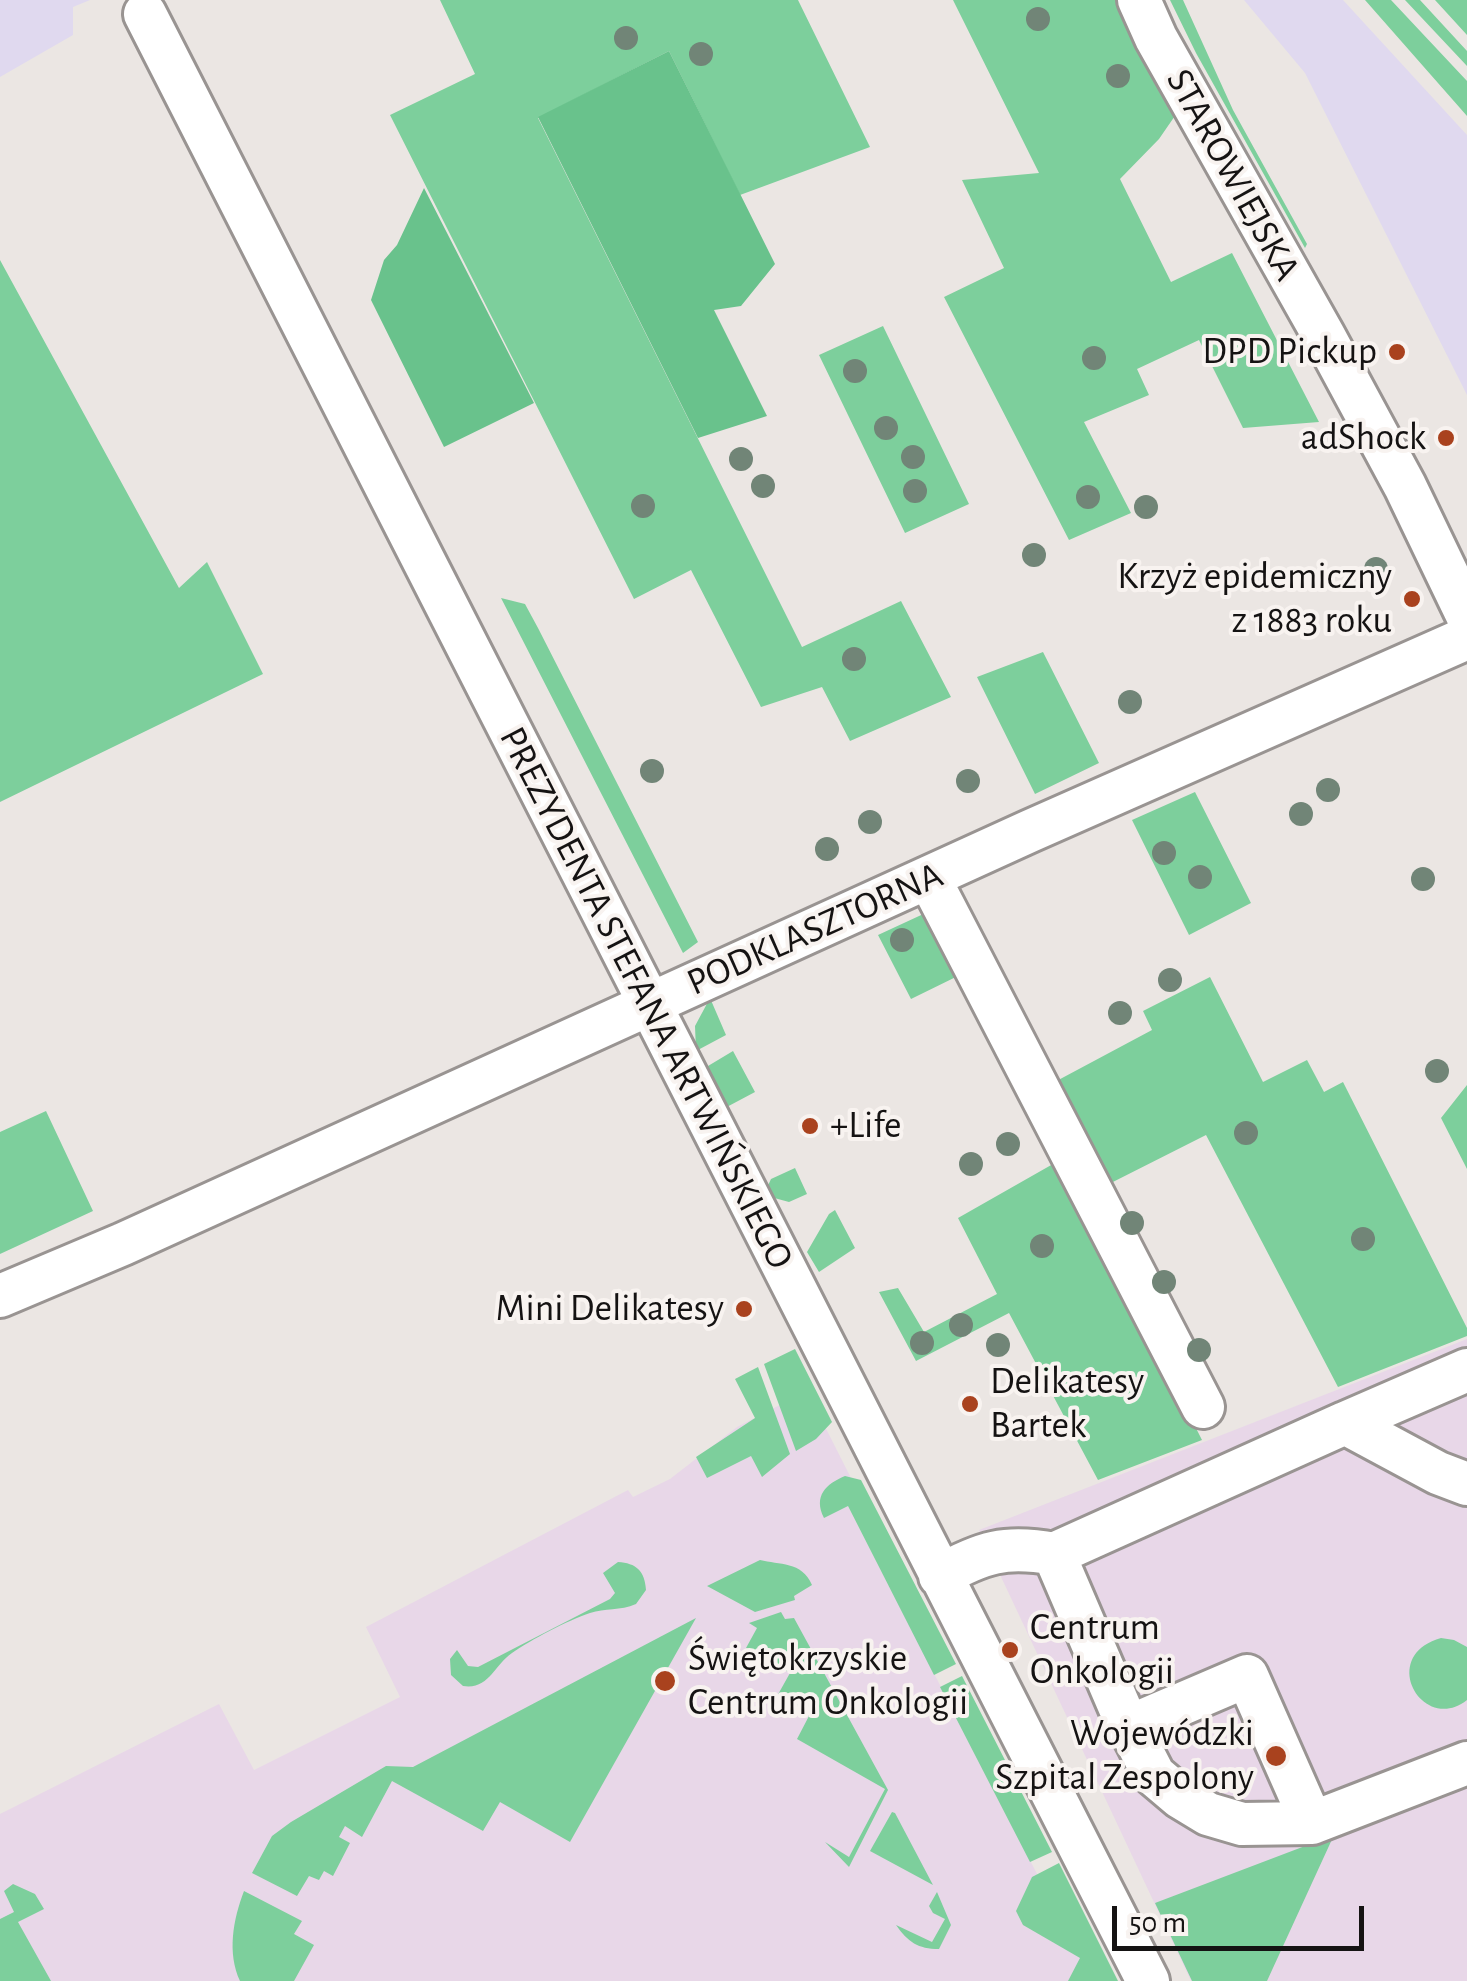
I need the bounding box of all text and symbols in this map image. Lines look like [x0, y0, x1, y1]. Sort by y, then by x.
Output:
street label: STAROWIEJSKA [1156, 61, 1310, 289]
place label: DPD Pickup [1202, 329, 1377, 375]
marker: DPD Pickup [1386, 341, 1408, 363]
place label: adShock [1301, 415, 1426, 461]
marker: adShock [1435, 427, 1457, 449]
place label: Krzyż epidemiczny z 1883 roku [1117, 554, 1392, 644]
marker: Krzyż epidemiczny z 1883 roku [1401, 588, 1423, 610]
street label: PREZYDENTA STEFANA ARTWIŃSKIEGO [489, 719, 803, 1277]
street label: PODKLASZTORNA [680, 852, 950, 1006]
place label: +Life [830, 1103, 902, 1149]
marker: +Life [799, 1115, 821, 1137]
place label: Mini Delikatesy [496, 1286, 724, 1332]
marker: Mini Delikatesy [733, 1298, 755, 1320]
place label: Delikatesy Bartek [990, 1359, 1144, 1448]
marker: Delikatesy Bartek [959, 1393, 981, 1415]
place label: Centrum Onkologii [1030, 1605, 1174, 1695]
place label: Świętokrzyskie Centrum Onkologii [688, 1636, 968, 1726]
marker: Centrum Onkologii [999, 1639, 1021, 1661]
marker: Świętokrzyskie Centrum Onkologii [652, 1668, 678, 1694]
place label: Wojewódzki Szpital Zespolony [995, 1711, 1254, 1800]
marker: Wojewódzki Szpital Zespolony [1263, 1743, 1289, 1769]
scale bar [1117, 1886, 1370, 1948]
text: 50 m [1129, 1908, 1186, 1938]

